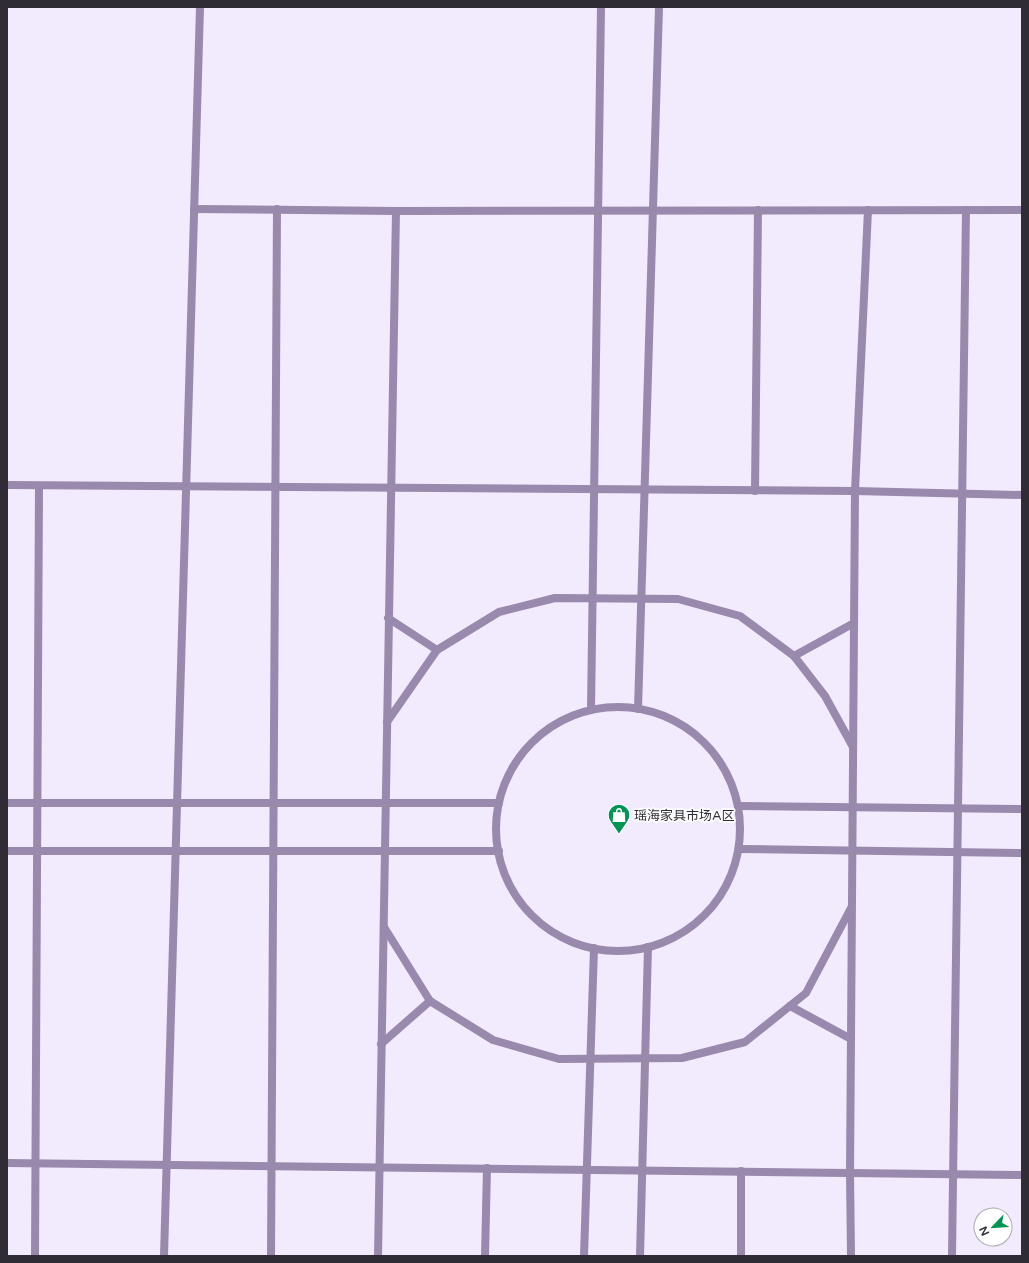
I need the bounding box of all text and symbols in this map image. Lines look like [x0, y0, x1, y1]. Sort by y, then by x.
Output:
shop icon: 瑶海家具市场A区 [606, 802, 632, 835]
place label: 瑶海家具市场A区 [634, 808, 735, 824]
north arrow [973, 1207, 1013, 1247]
text: N [977, 1224, 992, 1238]

